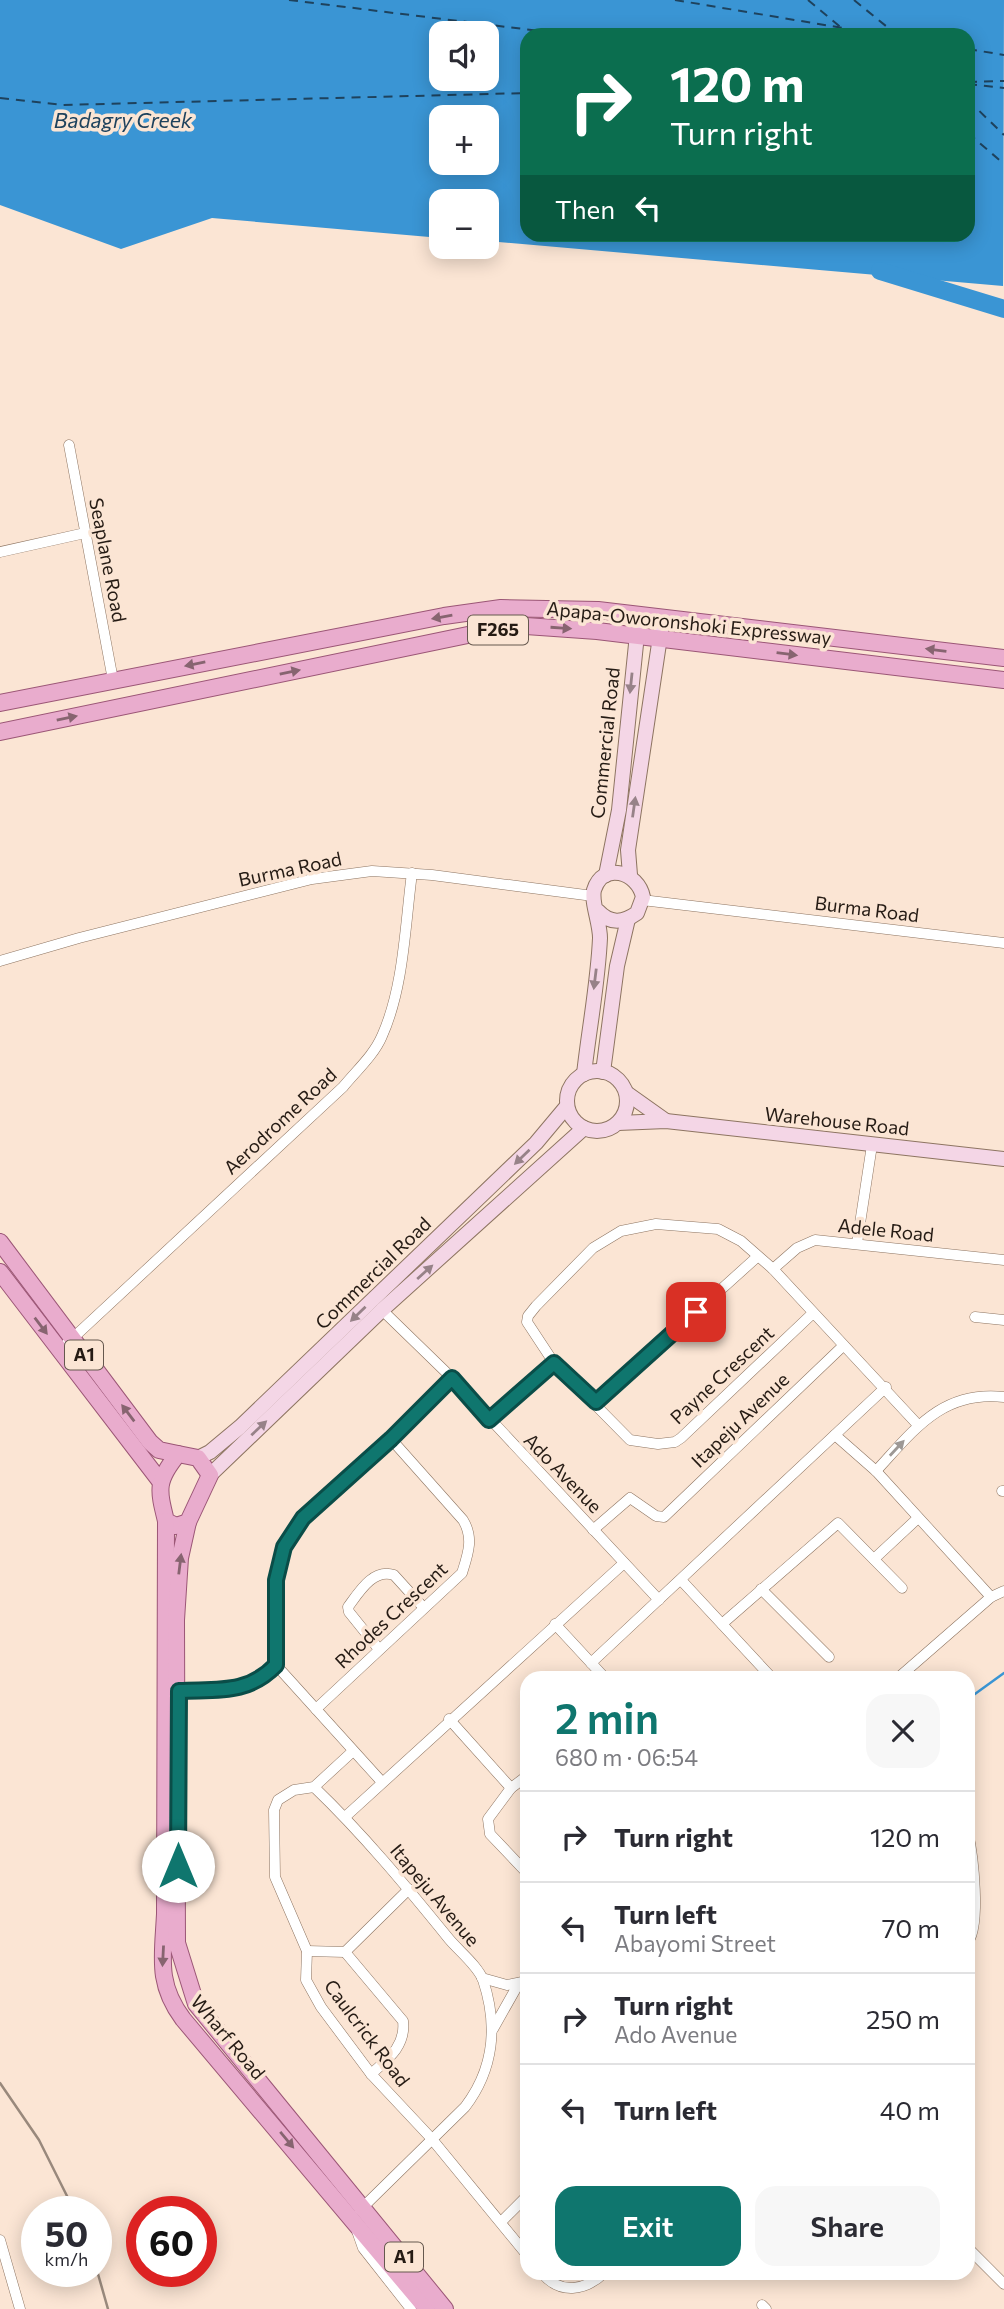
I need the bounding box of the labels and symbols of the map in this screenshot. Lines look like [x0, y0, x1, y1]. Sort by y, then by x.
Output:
water label: Badagry Creek [54, 107, 193, 132]
street label: Seaplane Road [85, 496, 132, 624]
street label: Apapa-Oworonshoki Expressway [546, 596, 833, 649]
one-way arrow [431, 612, 453, 623]
road number: F265 [468, 616, 528, 644]
one-way arrow [551, 623, 573, 634]
one-way arrow [925, 644, 947, 655]
one-way arrow [777, 649, 799, 660]
one-way arrow [184, 659, 206, 670]
one-way arrow [279, 666, 301, 677]
street label: Commercial Road [585, 666, 624, 820]
one-way arrow [625, 672, 636, 694]
one-way arrow [56, 713, 78, 724]
one-way arrow [628, 796, 639, 818]
street label: Burma Road [236, 846, 344, 891]
street label: Burma Road [814, 891, 921, 926]
one-way arrow [590, 968, 601, 990]
street label: Aerodrome Road [219, 1063, 341, 1179]
street label: Warehouse Road [764, 1101, 910, 1140]
one-way arrow [514, 1148, 531, 1164]
street label: Commercial Road [310, 1212, 435, 1334]
street label: Adele Road [837, 1213, 935, 1246]
one-way arrow [416, 1264, 434, 1280]
pin [666, 1282, 726, 1342]
one-way arrow [349, 1306, 366, 1323]
one-way arrow [34, 1317, 48, 1335]
street label: Payne Crescent [665, 1321, 778, 1428]
road number: A1 [65, 1340, 103, 1370]
street label: Itapeju Avenue [686, 1367, 793, 1472]
one-way arrow [121, 1404, 135, 1422]
one-way arrow [250, 1420, 267, 1436]
street label: Ado Avenue [520, 1428, 607, 1517]
one-way arrow [889, 1439, 905, 1457]
one-way arrow [175, 1552, 186, 1574]
street label: Rhodes Crescent [330, 1557, 452, 1673]
position arrow [141, 1829, 215, 1903]
street label: Itapeju Avenue [386, 1839, 485, 1951]
one-way arrow [157, 1946, 168, 1968]
street label: Caulcrick Road [320, 1975, 415, 2091]
street label: Wharf Road [186, 1990, 270, 2084]
one-way arrow [279, 2131, 294, 2149]
speed limit sign: 60 [126, 2196, 217, 2287]
road number: A1 [385, 2242, 423, 2272]

